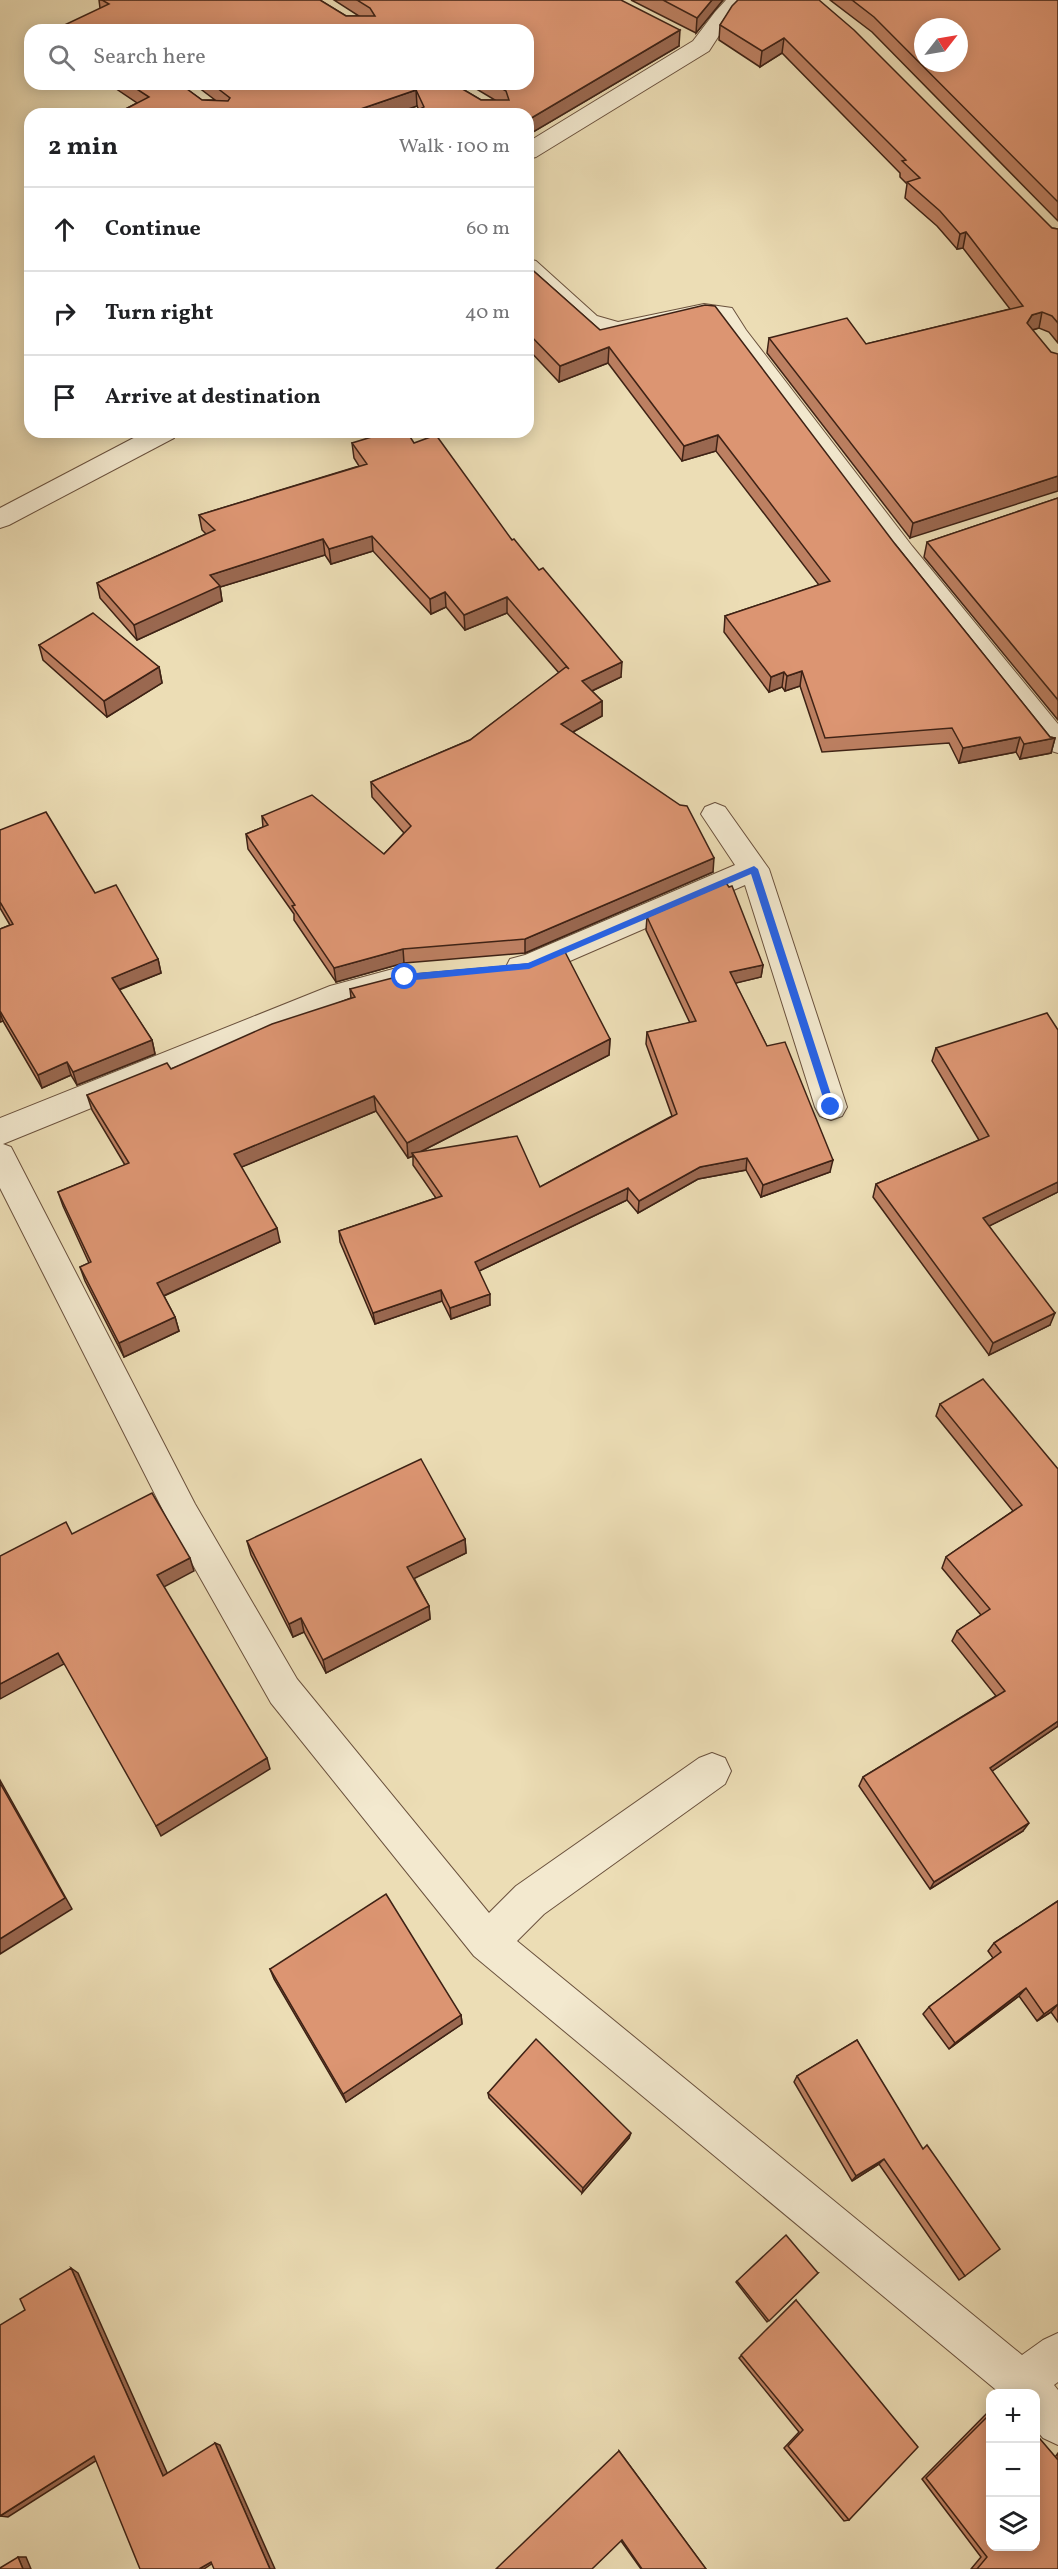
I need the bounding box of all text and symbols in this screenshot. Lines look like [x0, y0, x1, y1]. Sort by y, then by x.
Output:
north arrow [914, 18, 968, 72]
search box [24, 24, 534, 90]
icon: search [45, 41, 78, 74]
text: Search here [93, 42, 206, 73]
text: 2 min [48, 129, 118, 165]
text: Walk · 100 m [399, 133, 510, 161]
icon: ahead [48, 213, 81, 246]
text: Continue [105, 214, 201, 245]
text: 60 m [466, 215, 510, 243]
icon: right [48, 297, 81, 330]
text: Turn right [105, 298, 213, 329]
text: 40 m [465, 299, 510, 327]
icon: arrive [48, 381, 81, 414]
text: Arrive at destination [105, 382, 321, 413]
route start [391, 963, 417, 989]
route end [817, 1093, 843, 1119]
map controls [986, 2389, 1040, 2551]
button: + [986, 2389, 1040, 2443]
button: − [986, 2443, 1040, 2497]
button: layers [986, 2497, 1040, 2551]

